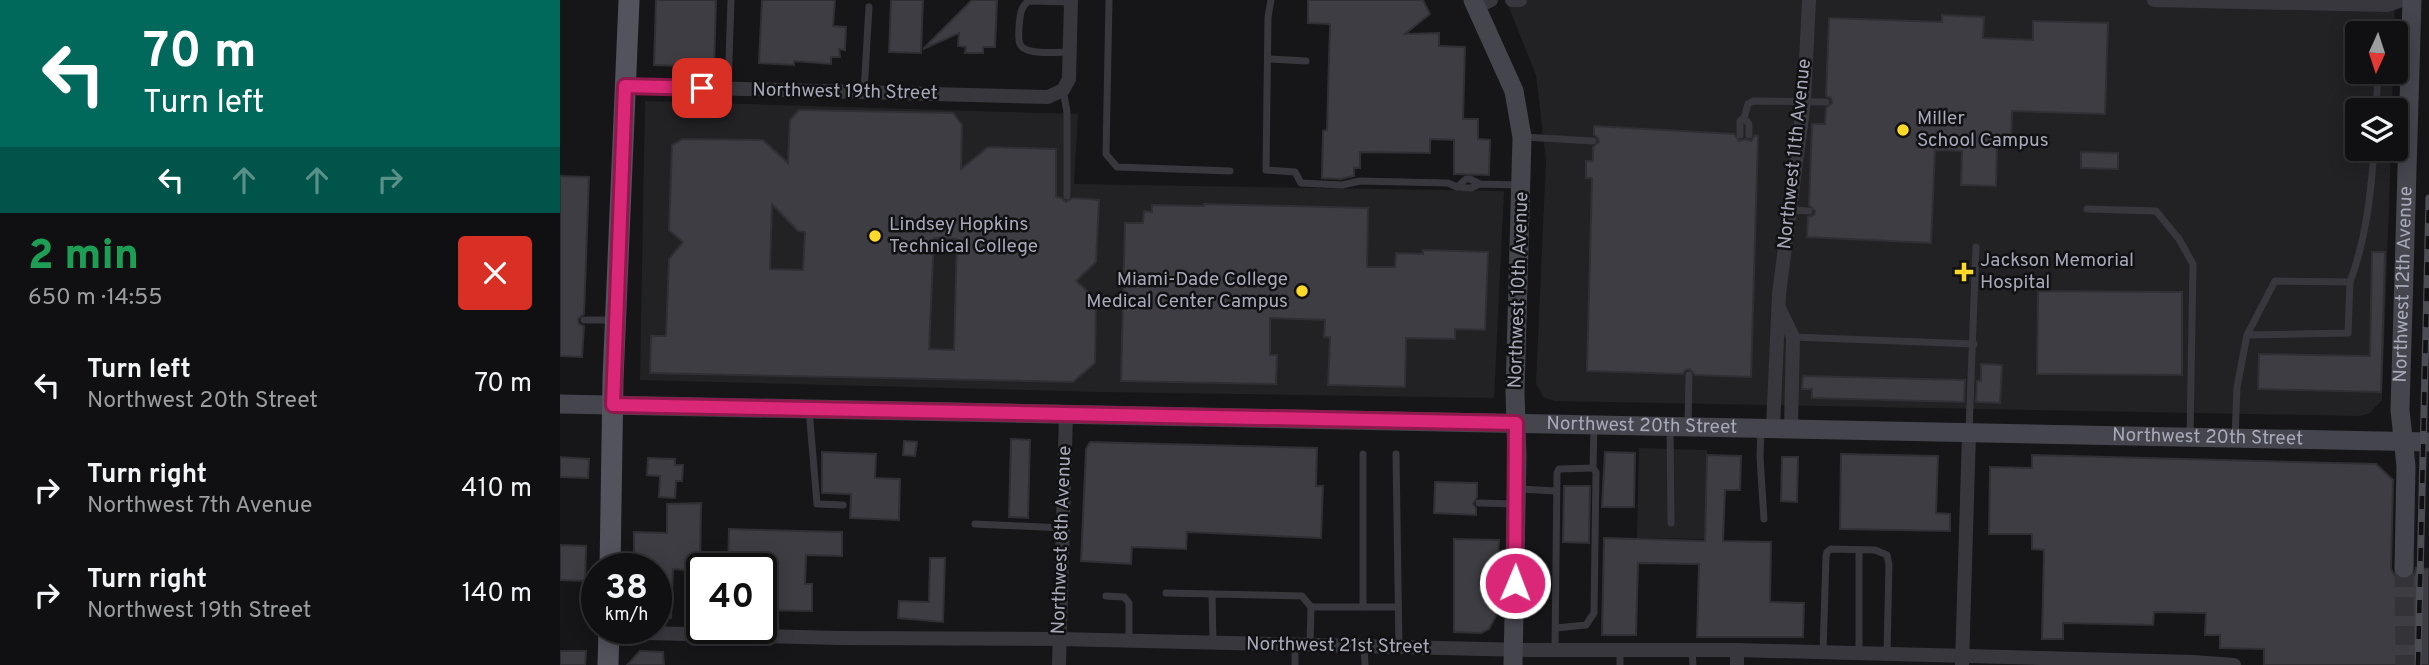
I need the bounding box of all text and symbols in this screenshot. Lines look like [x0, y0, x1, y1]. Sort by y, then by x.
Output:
north arrow [2345, 21, 2408, 84]
map controls [2345, 21, 2408, 161]
text: 70 m [143, 23, 257, 85]
icon: left [28, 28, 119, 119]
street label: Northwest 11th Avenue [1773, 57, 1817, 251]
pin [672, 58, 732, 118]
icon: arrive [683, 69, 721, 107]
street label: Northwest 19th Street [752, 78, 938, 106]
text: Turn left [143, 84, 264, 124]
button: layers [2345, 98, 2408, 161]
place label: Miller School Campus [1917, 107, 2049, 153]
marker: Miller School Campus [1895, 122, 1911, 138]
icon: left [152, 161, 190, 199]
icon: ahead [225, 161, 263, 199]
icon: ahead [298, 161, 336, 199]
icon: right [371, 161, 409, 199]
street label: Northwest 12th Avenue [2389, 186, 2419, 383]
street label: Northwest 10th Avenue [1504, 191, 1534, 389]
place label: Lindsey Hopkins Technical College [889, 213, 1038, 259]
marker: Lindsey Hopkins Technical College [867, 228, 883, 244]
text: 2 min [28, 231, 139, 284]
button: close [458, 236, 532, 310]
place label: Jackson Memorial Hospital [1980, 249, 2134, 295]
marker: Jackson Memorial Hospital [1954, 262, 1974, 282]
place label: Miami-Dade College Medical Center Campus [1086, 268, 1288, 314]
marker: Miami-Dade College Medical Center Campus [1294, 283, 1310, 299]
text: 650 m · 14:55 [28, 284, 163, 313]
text: Turn left [87, 354, 191, 387]
icon: left [28, 366, 66, 404]
text: 70 m [474, 368, 532, 401]
text: Northwest 20th Street [87, 387, 318, 416]
street label: Northwest 20th Street [1546, 412, 1738, 440]
street label: Northwest 20th Street [2112, 424, 2303, 451]
street label: Northwest 8th Avenue [1047, 445, 1077, 635]
text: Turn right [87, 459, 207, 492]
icon: right [28, 471, 66, 509]
text: 410 m [461, 473, 532, 506]
text: Northwest 7th Avenue [87, 492, 312, 521]
position arrow [1478, 546, 1552, 620]
speed limit sign: 40 [686, 553, 777, 644]
text: Turn right [87, 564, 207, 597]
text: 38 [605, 567, 648, 611]
icon: right [28, 576, 66, 614]
text: 140 m [462, 578, 532, 611]
text: Northwest 19th Street [87, 597, 312, 626]
text: km/h [605, 604, 648, 627]
street label: Northwest 21st Street [1246, 632, 1430, 660]

